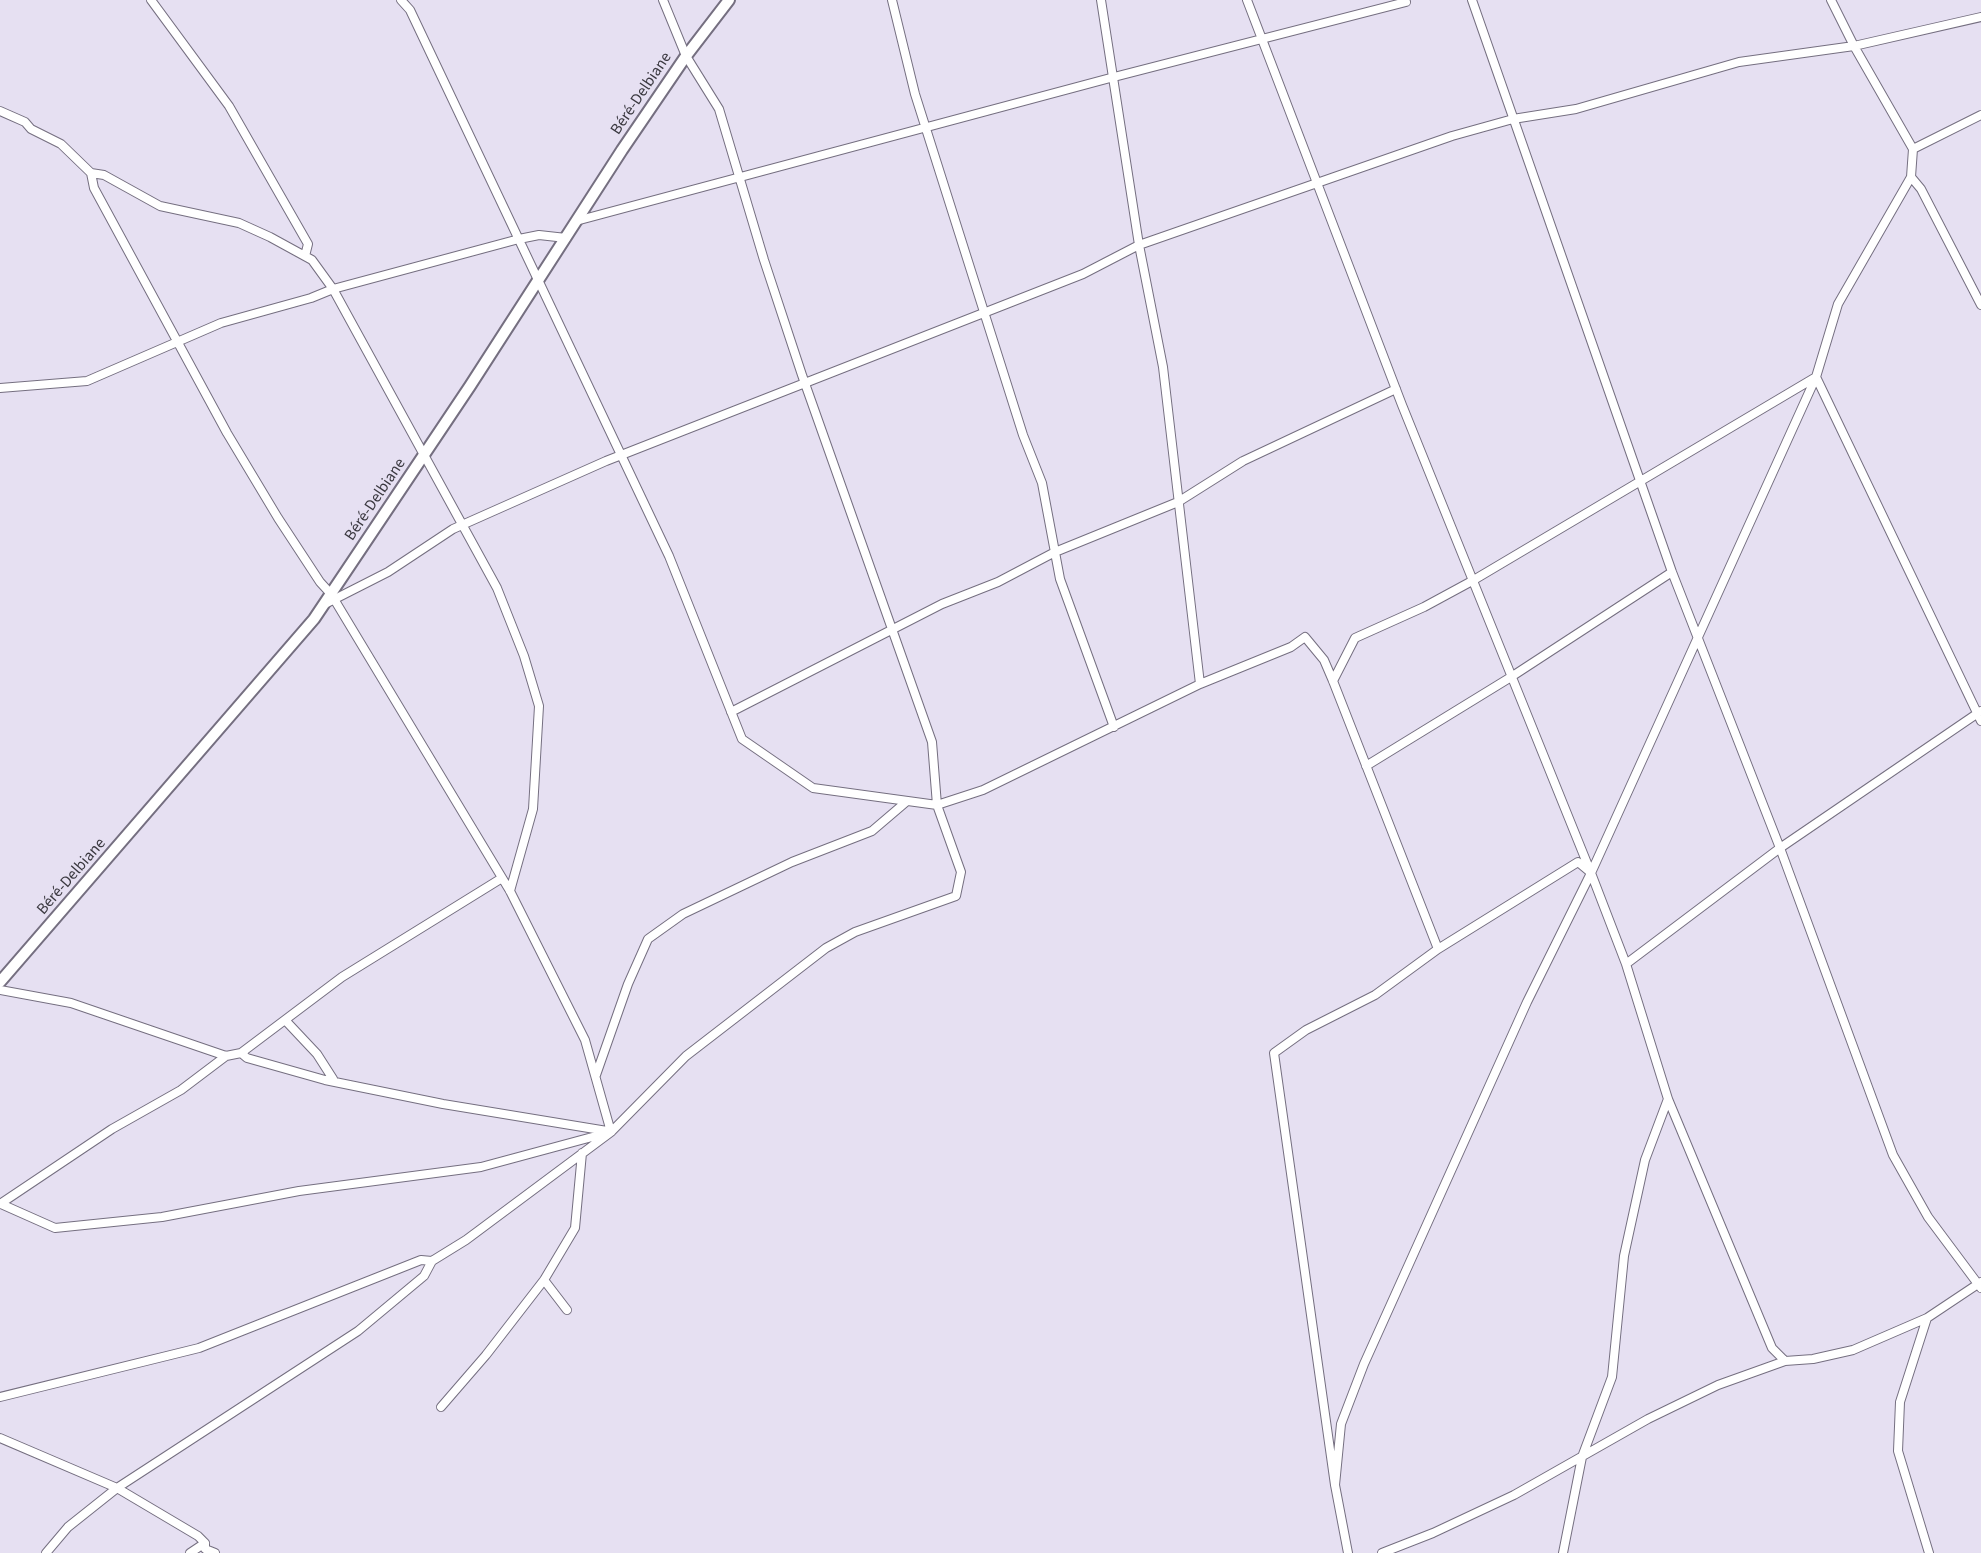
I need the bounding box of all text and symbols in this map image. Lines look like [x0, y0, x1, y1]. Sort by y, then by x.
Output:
street label: Béré-Delbiane [607, 49, 677, 139]
street label: Béré-Delbiane [341, 455, 411, 545]
street label: Béré-Delbiane [34, 835, 110, 919]

